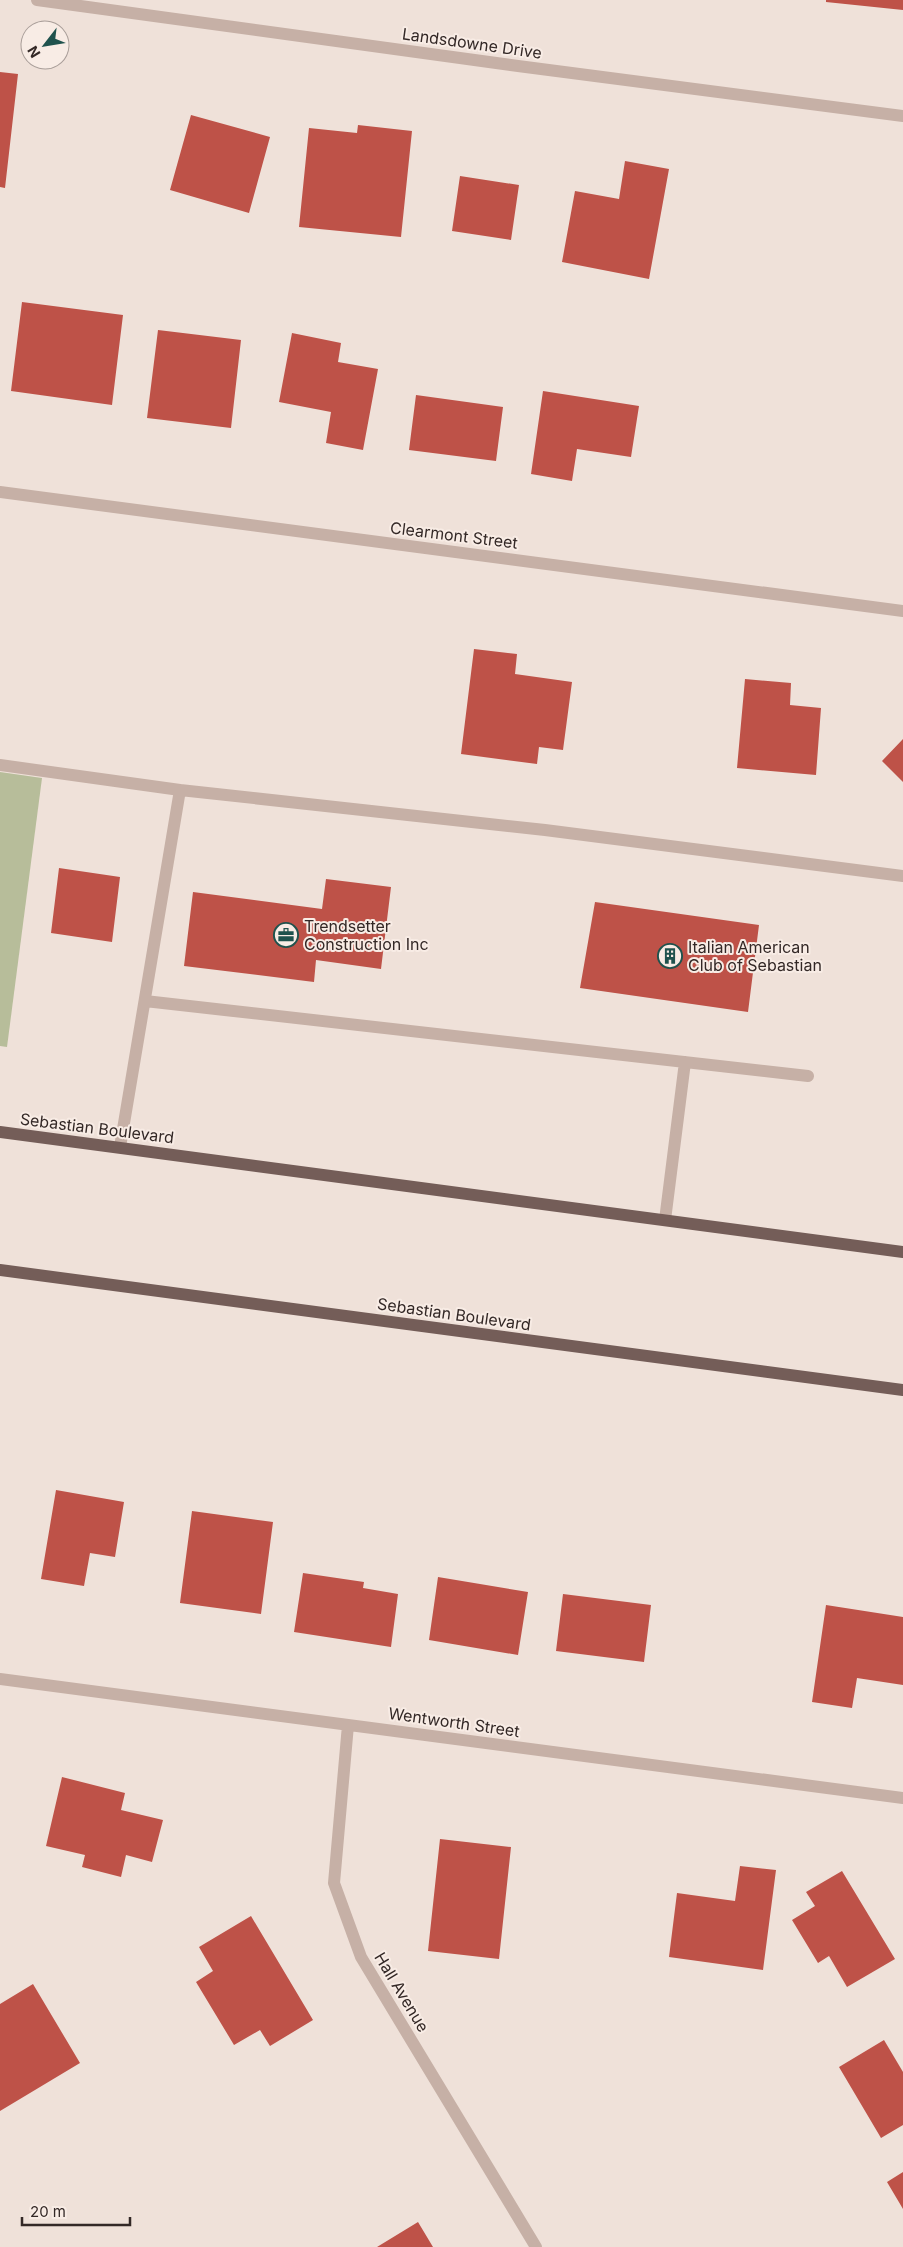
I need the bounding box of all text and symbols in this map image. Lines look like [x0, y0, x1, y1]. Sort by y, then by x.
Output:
north arrow [20, 20, 70, 70]
street label: Landsdowne Drive [401, 23, 543, 63]
text: N [23, 43, 43, 61]
street label: Clearmont Street [389, 517, 519, 553]
place label: Trendsetter Construction Inc [304, 916, 429, 954]
office icon: Trendsetter Construction Inc [273, 922, 299, 948]
place label: Italian American Club of Sebastian [688, 937, 822, 975]
building icon: Italian American Club of Sebastian [657, 943, 683, 969]
street label: Sebastian Boulevard [19, 1109, 175, 1147]
street label: Sebastian Boulevard [376, 1293, 532, 1335]
street label: Wentworth Street [387, 1703, 521, 1741]
street label: Hall Avenue [370, 1949, 434, 2035]
scale bar [22, 2194, 130, 2226]
text: 20 m [30, 2202, 66, 2221]

